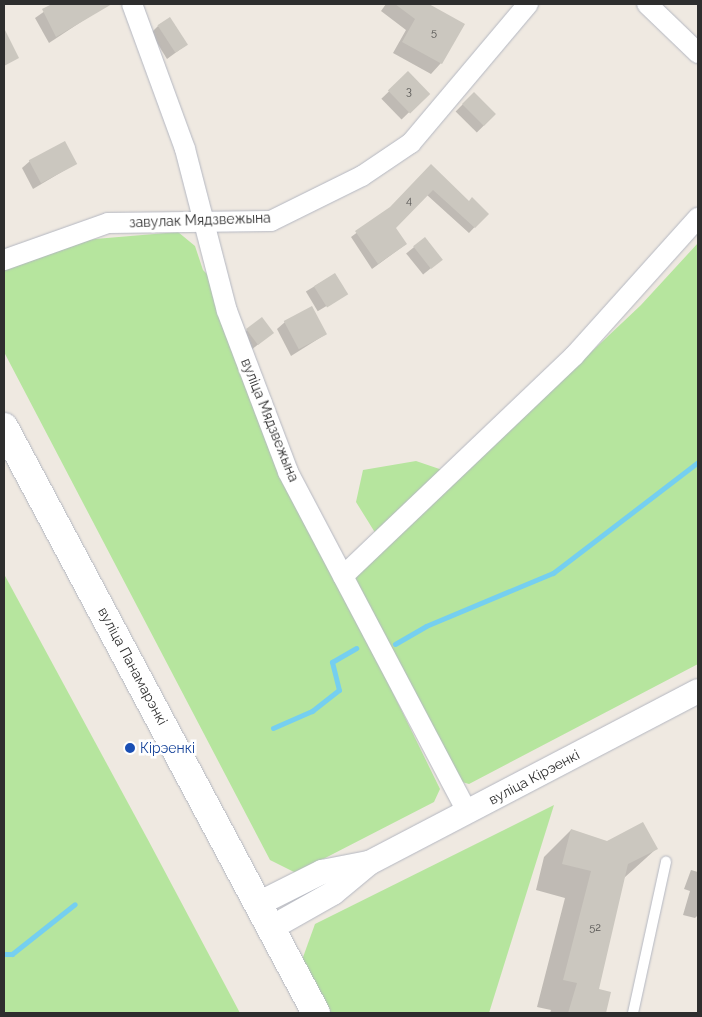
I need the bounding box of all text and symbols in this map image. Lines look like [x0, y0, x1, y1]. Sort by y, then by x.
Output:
house number: 5 [431, 26, 437, 40]
house number: 3 [406, 85, 412, 99]
house number: 4 [406, 194, 412, 208]
street label: завулак Мядзвежына [129, 209, 271, 231]
street label: вуліца Мядзвежына [238, 356, 302, 484]
street label: вуліца Панамарэнкі [95, 604, 171, 728]
place label: Кірэенкі [140, 740, 195, 756]
marker: Кірэенкі [124, 742, 136, 754]
street label: вуліца Кірэенкі [486, 746, 582, 808]
house number: 52 [589, 921, 601, 935]

